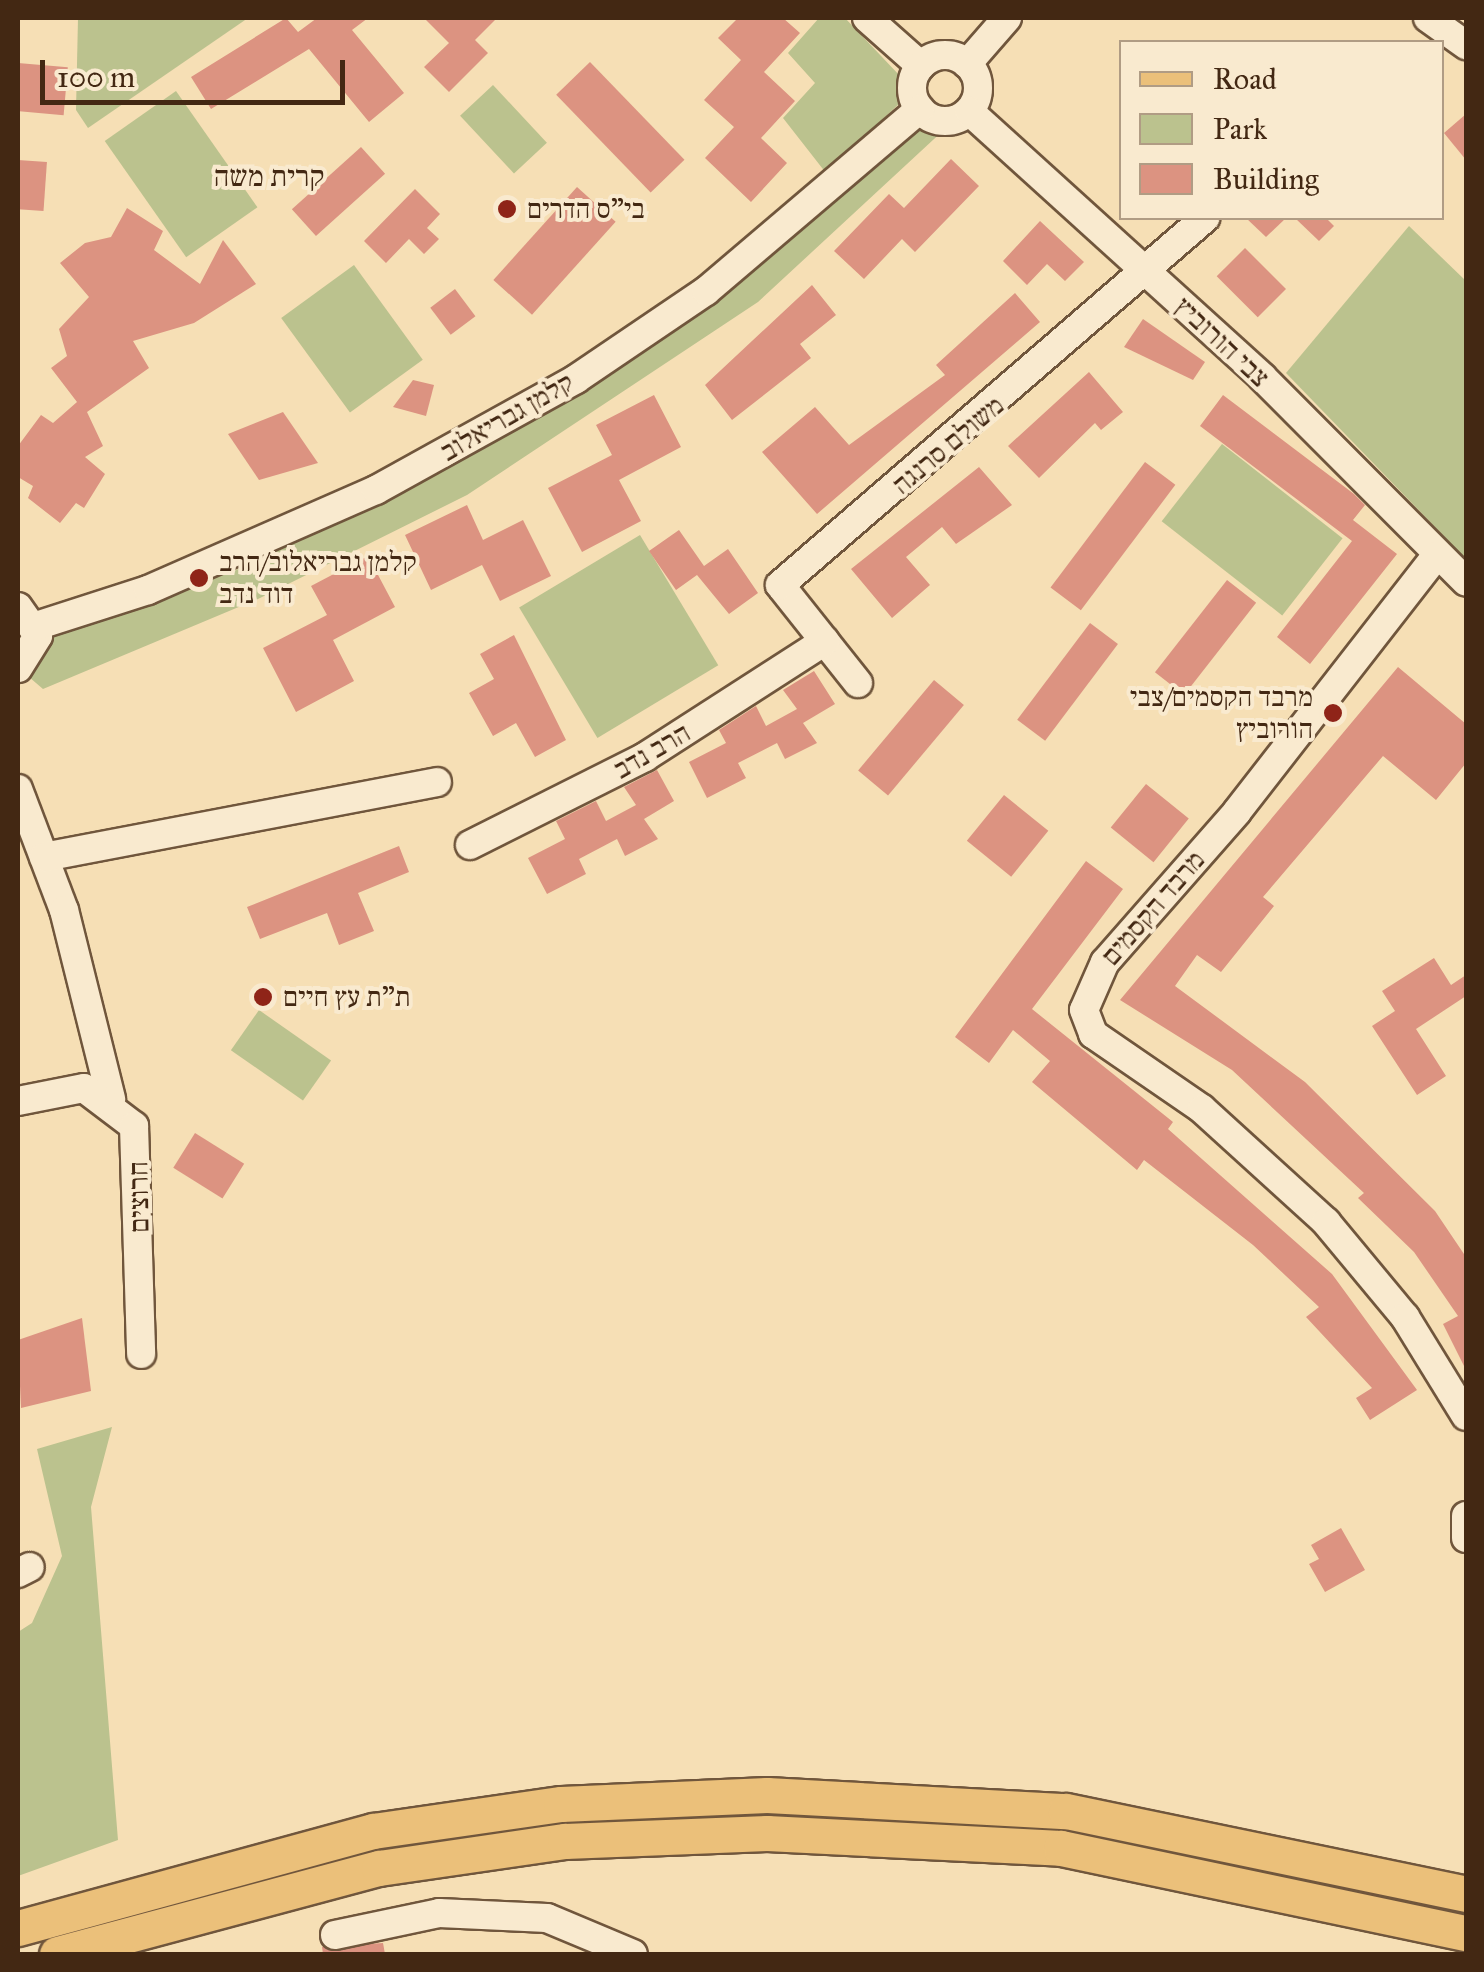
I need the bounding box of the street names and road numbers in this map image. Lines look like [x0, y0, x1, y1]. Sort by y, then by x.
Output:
street label: צבי הורוביץ [1168, 290, 1276, 394]
street label: קלמן גבריאלוב [434, 365, 580, 469]
street label: משולם סרנגה [885, 388, 1011, 502]
street label: הרב נדב [608, 716, 696, 786]
street label: מרבד הקסמים [1094, 844, 1212, 972]
street label: חרוצים [122, 1161, 156, 1233]

